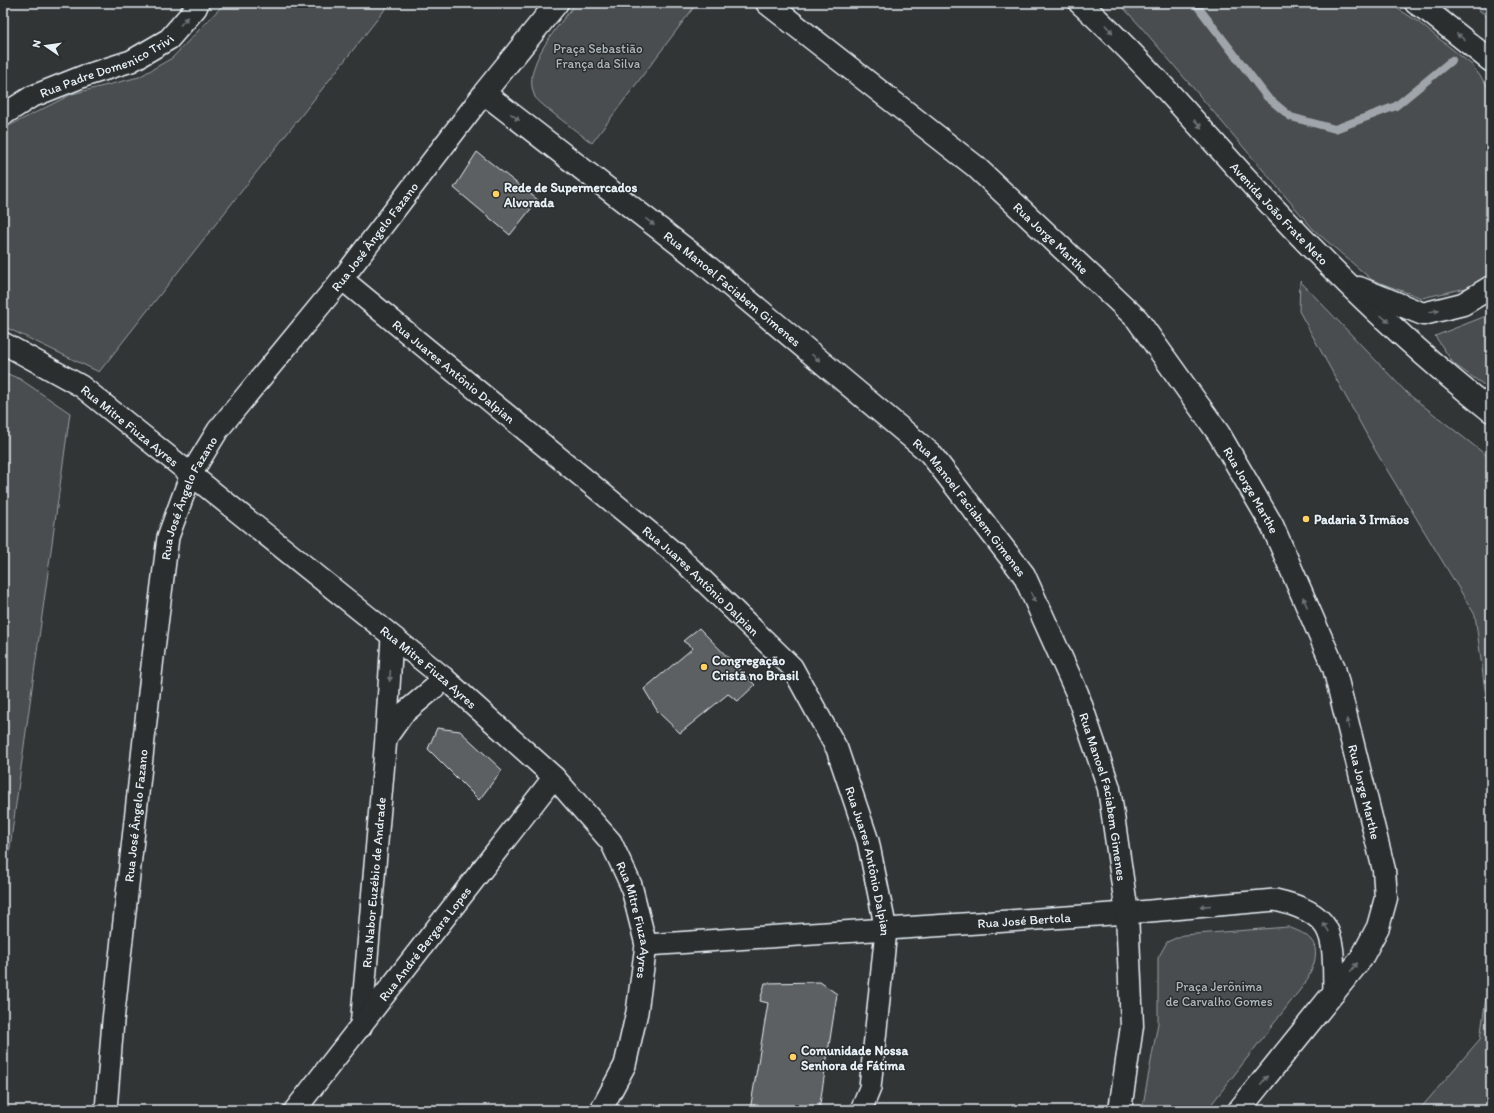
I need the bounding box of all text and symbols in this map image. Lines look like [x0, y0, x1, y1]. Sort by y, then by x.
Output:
one-way arrow [180, 16, 189, 27]
one-way arrow [1104, 24, 1113, 34]
north arrow [26, 26, 66, 66]
street label: Rua Padre Domenico Trivi [37, 32, 177, 100]
one-way arrow [1455, 32, 1466, 41]
text: N [30, 39, 44, 49]
park label: Praça Sebastião França da Silva [553, 41, 643, 71]
one-way arrow [509, 112, 520, 121]
one-way arrow [1193, 119, 1202, 129]
street label: Avenida João Frate Neto [1228, 159, 1332, 268]
street label: Rua José Ângelo Fazano [328, 179, 421, 294]
place label: Rede de Supermercados Alvorada [503, 180, 637, 210]
marker: Rede de Supermercados Alvorada [491, 189, 501, 199]
street label: Rua Jorge Marthe [1011, 199, 1092, 277]
one-way arrow [645, 218, 656, 226]
street label: Rua Manoel Faciabem Gimenes [661, 228, 804, 349]
one-way arrow [1428, 308, 1440, 314]
one-way arrow [1380, 314, 1390, 323]
street label: Rua Juares Antônio Dalpian [390, 316, 518, 426]
one-way arrow [811, 353, 821, 362]
street label: Rua Mitre Fiuza Ayres [78, 382, 182, 469]
street label: Rua José Ângelo Fazano [158, 433, 220, 561]
street label: Rua Manoel Faciabem Gimenes [910, 435, 1030, 579]
street label: Rua Jorge Marthe [1221, 444, 1282, 535]
place label: Padaria 3 Irmãos [1314, 512, 1409, 527]
marker: Padaria 3 Irmãos [1301, 514, 1311, 524]
street label: Rua Juares Antônio Dalpian [640, 522, 763, 639]
one-way arrow [1030, 591, 1036, 602]
one-way arrow [1302, 596, 1308, 607]
street label: Rua Mitre Fiuza Ayres [377, 622, 480, 712]
place label: Congregação Cristã no Brasil [712, 653, 799, 683]
marker: Congregação Cristã no Brasil [699, 662, 709, 672]
one-way arrow [386, 670, 393, 682]
street label: Rua Manoel Faciabem Gimenes [1077, 710, 1130, 882]
one-way arrow [1345, 718, 1351, 730]
street label: Rua Jorge Marthe [1346, 743, 1384, 841]
street label: Rua José Ângelo Fazano [121, 748, 150, 883]
street label: Rua Juares Antônio Dalpian [843, 784, 894, 937]
street label: Rua Nabor Euzébio de Andrade [359, 797, 388, 969]
street label: Rua Mitre Fiuza Ayres [613, 859, 653, 980]
street label: Rua André Bergara Lopes [375, 883, 474, 1004]
one-way arrow [1199, 903, 1211, 909]
street label: Rua José Bertola [977, 909, 1072, 930]
one-way arrow [1322, 922, 1330, 933]
one-way arrow [1350, 962, 1359, 973]
park label: Praça Jerõnima de Carvalho Gomes [1165, 979, 1273, 1009]
place label: Comunidade Nossa Senhora de Fátima [801, 1043, 908, 1073]
marker: Comunidade Nossa Senhora de Fátima [788, 1052, 798, 1062]
one-way arrow [1260, 1074, 1269, 1085]

